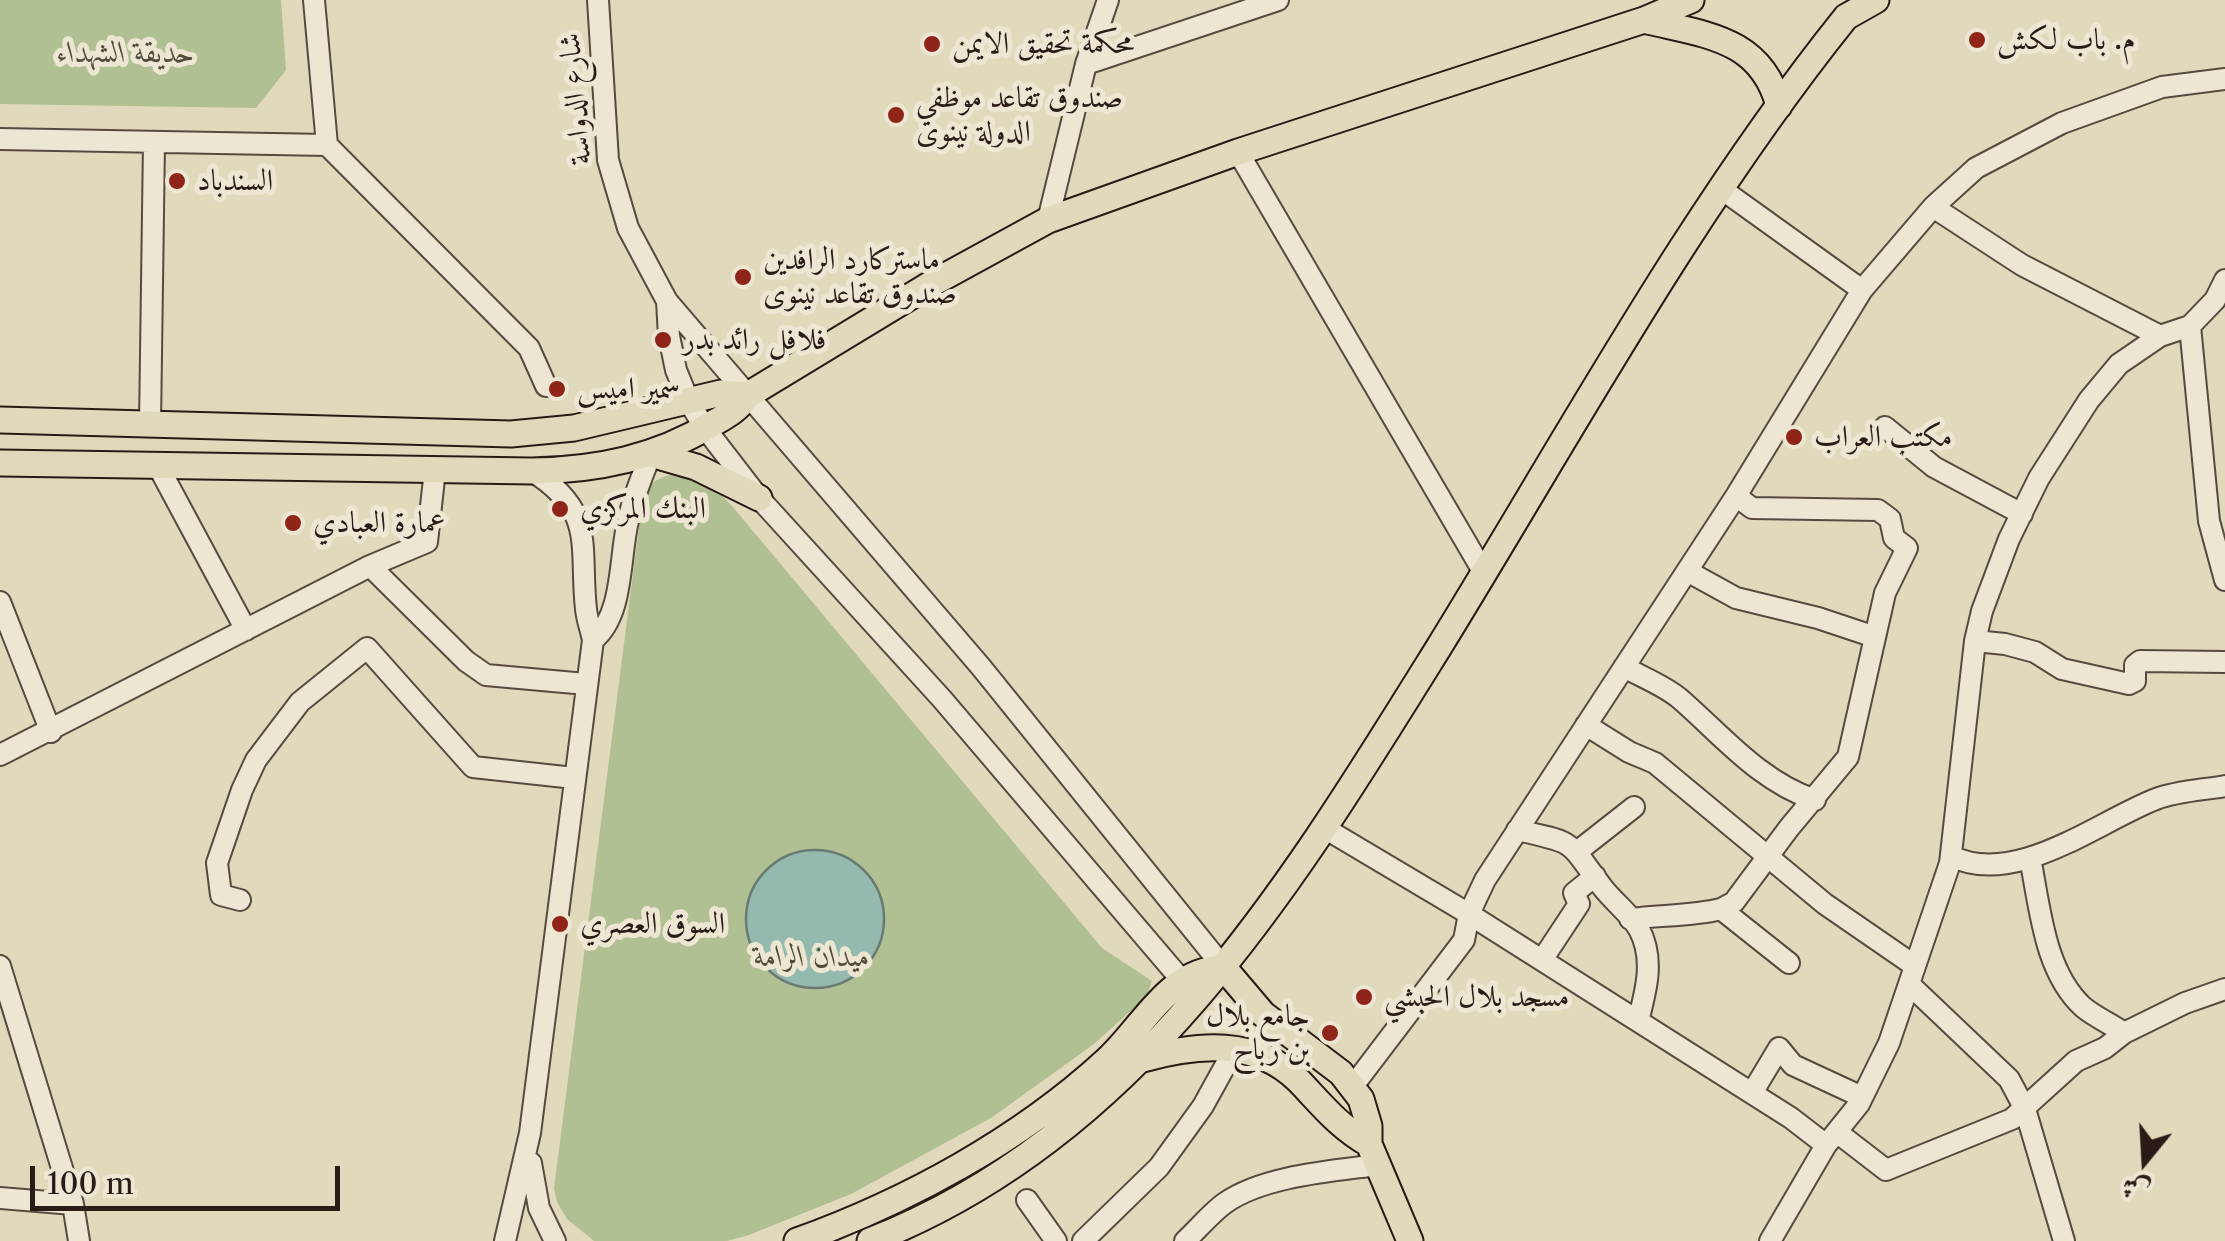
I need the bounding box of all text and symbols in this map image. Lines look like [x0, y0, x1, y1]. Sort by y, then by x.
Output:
place label: م. باب لكش [1997, 22, 2136, 58]
place label: محكمة تحقيق الايمن [952, 26, 1134, 62]
marker: م. باب لكش [1966, 29, 1988, 51]
street label: شارع الدواسة [552, 31, 600, 167]
marker: محكمة تحقيق الايمن [921, 33, 943, 55]
park label: حديقة الشهداء [57, 35, 195, 71]
place label: صندوق تقاعد موظفي الدولة نينوى [916, 80, 1123, 150]
marker: صندوق تقاعد موظفي الدولة نينوى [885, 104, 907, 126]
place label: السندباد [197, 163, 273, 199]
marker: السندباد [166, 170, 188, 192]
place label: ماستركارد الرافدين صندوق تقاعد نينوى [763, 242, 957, 312]
marker: ماستركارد الرافدين صندوق تقاعد نينوى [732, 266, 754, 288]
place label: فلافل رائد بدر [683, 322, 826, 358]
marker: فلافل رائد بدر [652, 329, 674, 351]
place label: سمير اميس [577, 371, 680, 407]
marker: سمير اميس [546, 378, 568, 400]
place label: مكتب العراب [1814, 419, 1952, 455]
marker: مكتب العراب [1783, 426, 1805, 448]
place label: البنك المركزي [580, 491, 706, 527]
marker: البنك المركزي [549, 498, 571, 520]
place label: عمارة العبادي [313, 505, 445, 541]
marker: عمارة العبادي [282, 512, 304, 534]
place label: السوق العصري [580, 906, 725, 942]
marker: السوق العصري [549, 913, 571, 935]
park label: ميدان الرامة [754, 939, 870, 975]
place label: مسجد بلال الحبشي [1384, 979, 1569, 1015]
marker: مسجد بلال الحبشي [1353, 986, 1375, 1008]
place label: جامع بلال بن رباح [1206, 998, 1310, 1068]
marker: جامع بلال بن رباح [1319, 1022, 1341, 1044]
north arrow [2095, 1111, 2195, 1211]
scale bar [35, 1146, 345, 1208]
text: 100 m [47, 1165, 134, 1202]
text: ش [2117, 1169, 2154, 1210]

